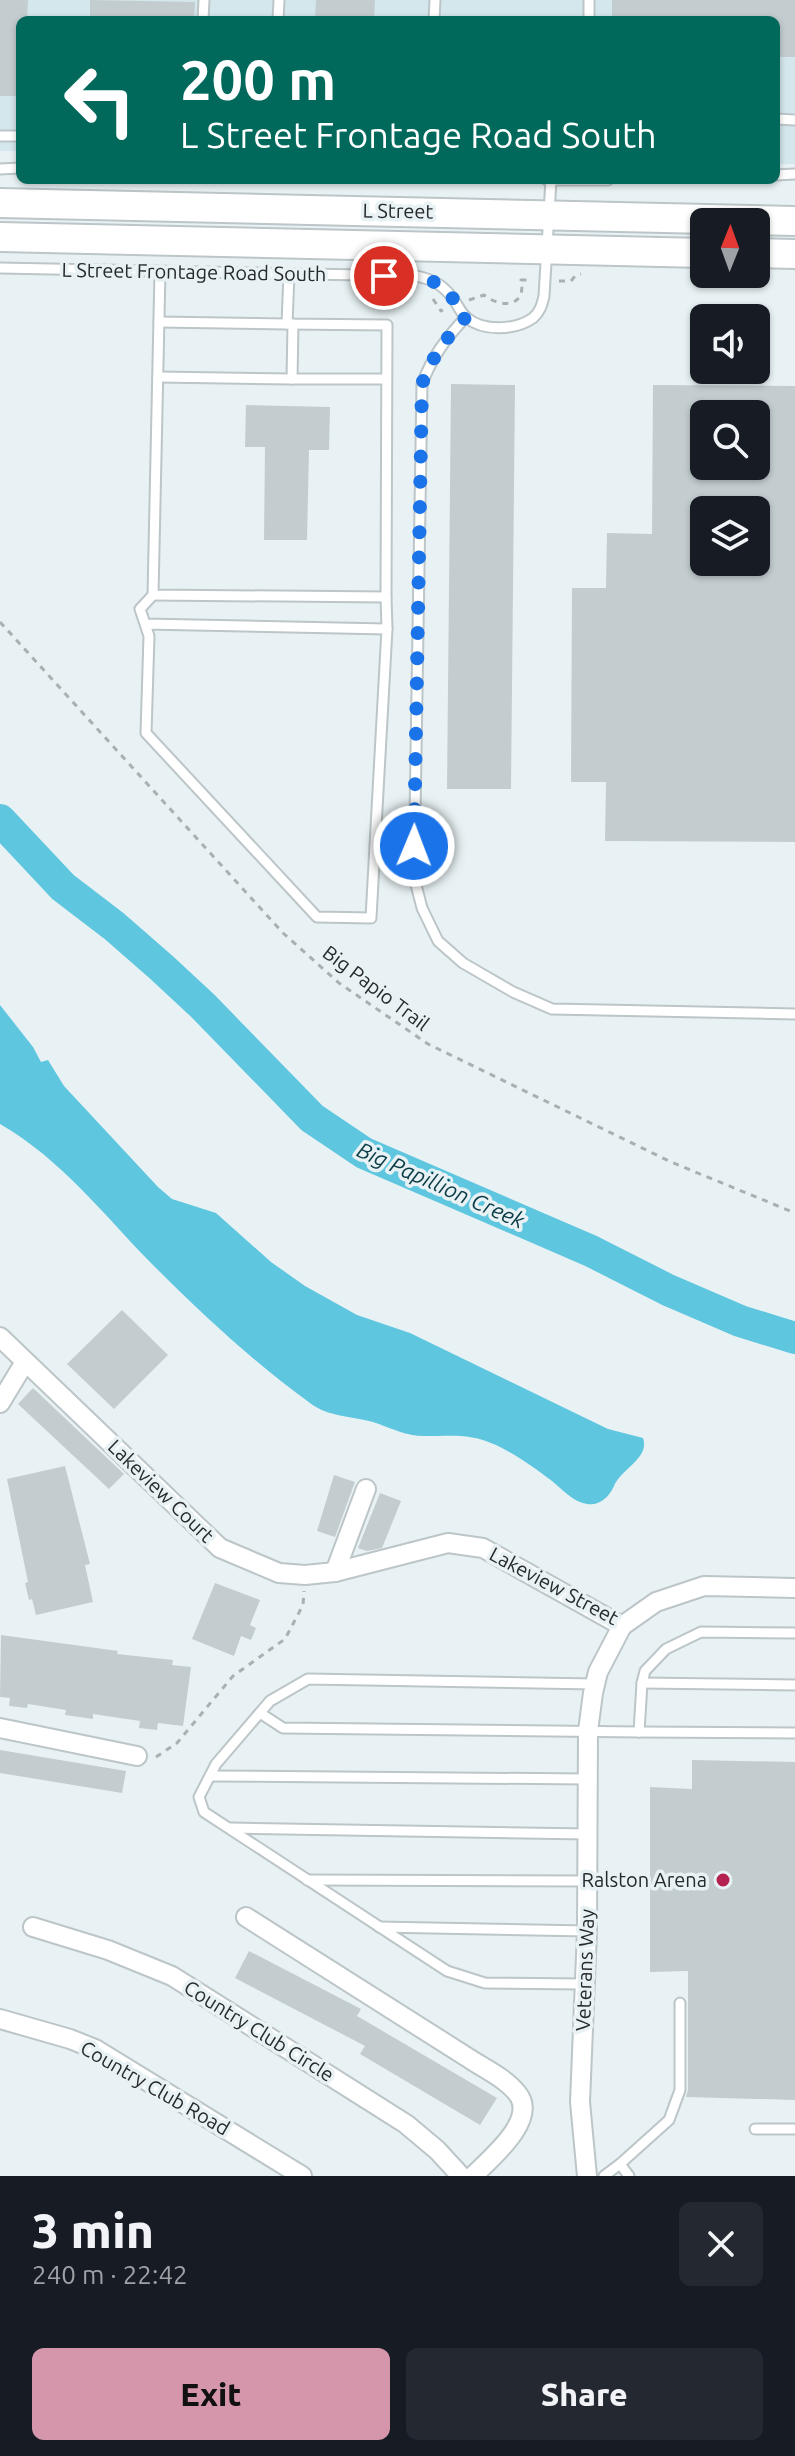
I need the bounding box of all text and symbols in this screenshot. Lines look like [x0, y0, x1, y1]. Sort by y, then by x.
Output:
icon: left [48, 48, 152, 152]
text: 200 m [180, 48, 336, 111]
text: L Street Frontage Road South [180, 114, 657, 155]
street label: L Street [363, 198, 434, 223]
north arrow [690, 208, 770, 288]
map controls [690, 208, 770, 576]
pin [350, 242, 418, 310]
icon: arrive [362, 254, 406, 298]
street label: L Street Frontage Road South [61, 258, 327, 285]
button: sound [690, 304, 770, 384]
button: search [690, 400, 770, 480]
button: layers [690, 496, 770, 576]
position arrow [372, 804, 456, 888]
street label: Big Papio Trail [319, 940, 434, 1035]
water label: Big Papillion Creek [354, 1136, 530, 1233]
street label: Lakeview Court [104, 1434, 219, 1547]
street label: Lakeview Street [486, 1542, 623, 1629]
place label: Ralston Arena [582, 1868, 707, 1891]
marker: Ralston Arena [714, 1871, 732, 1889]
street label: Veterans Way [571, 1908, 598, 2032]
street label: Country Club Circle [180, 1975, 338, 2086]
street label: Country Club Road [77, 2036, 234, 2140]
button: close [679, 2202, 763, 2286]
text: 3 min [32, 2203, 154, 2257]
text: 240 m · 22:42 [32, 2260, 188, 2289]
button: Exit [32, 2348, 390, 2440]
button: Share [406, 2348, 763, 2440]

